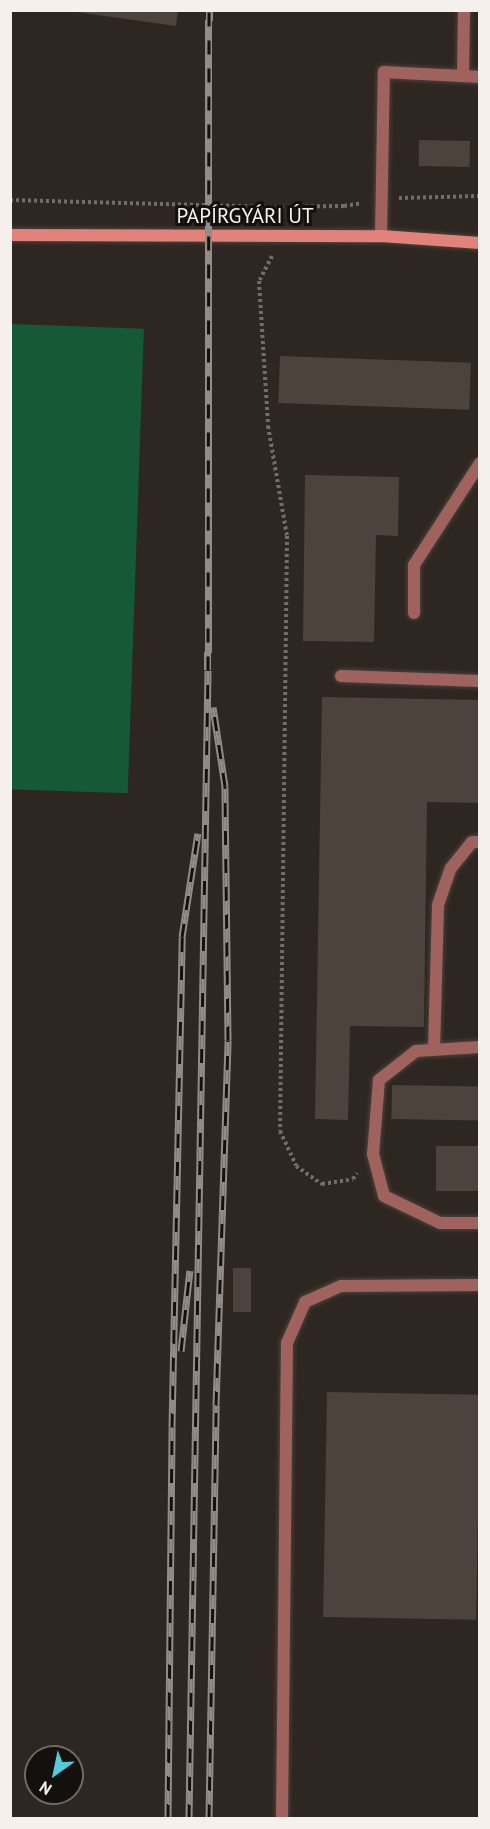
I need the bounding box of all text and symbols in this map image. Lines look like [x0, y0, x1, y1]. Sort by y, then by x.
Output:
street label: PAPÍRGYÁRI ÚT [176, 203, 314, 229]
north arrow [24, 1745, 84, 1805]
text: N [35, 1777, 55, 1800]

